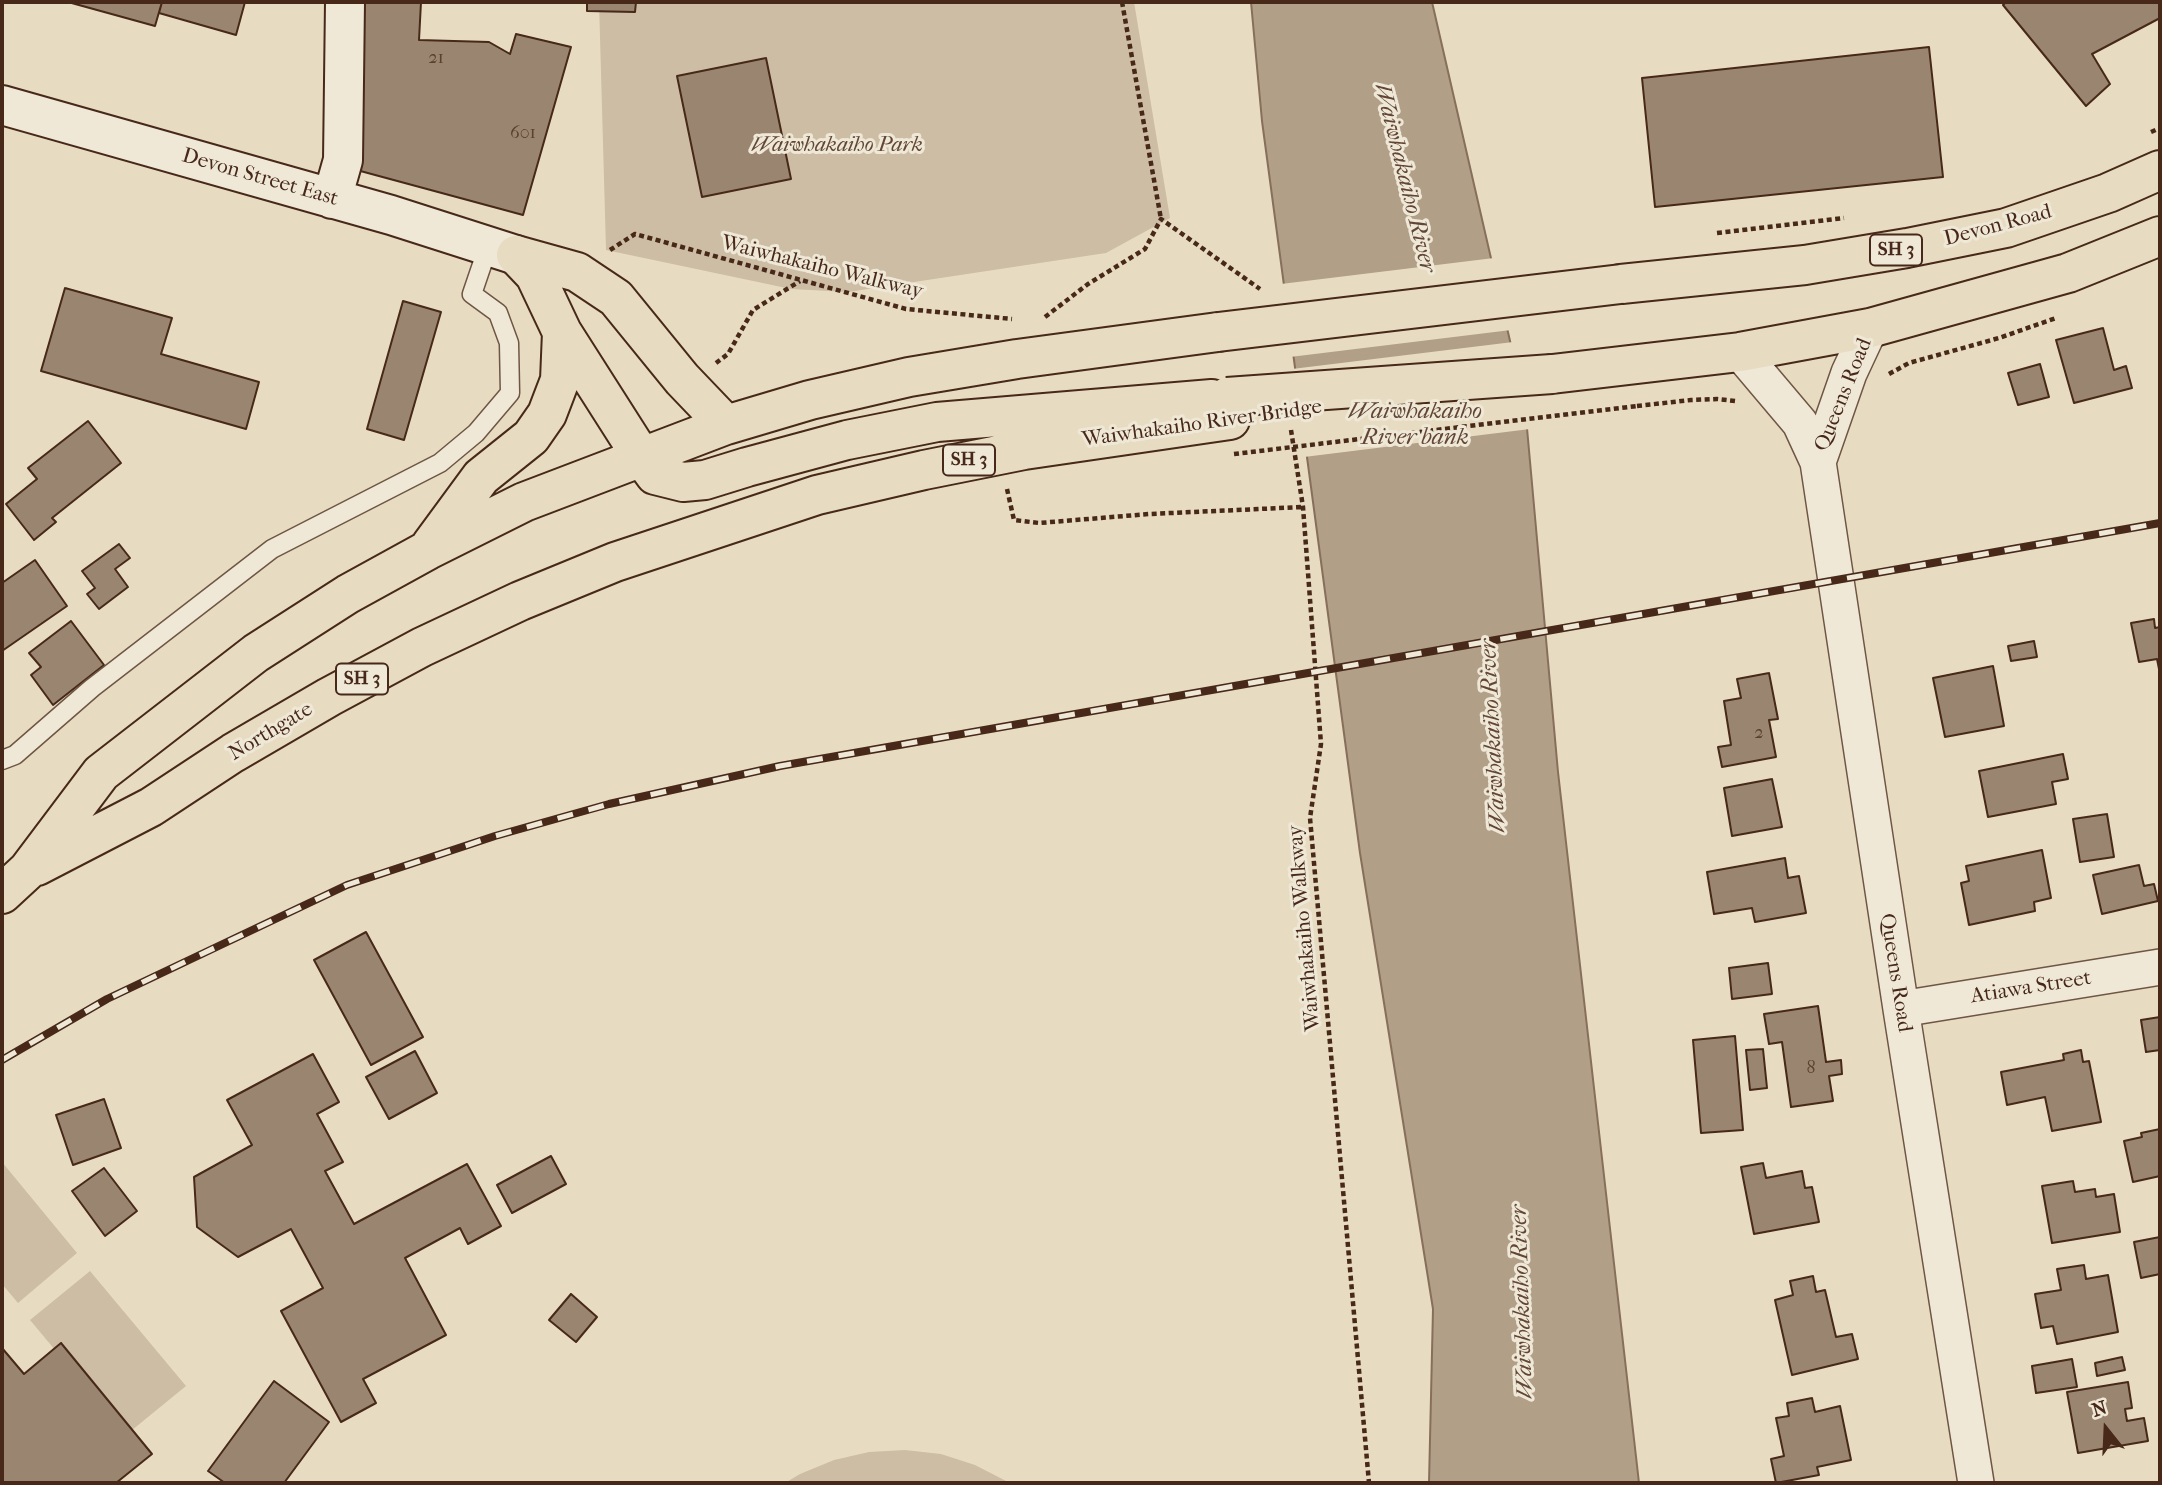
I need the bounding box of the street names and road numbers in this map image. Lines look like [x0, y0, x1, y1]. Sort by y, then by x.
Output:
street label: Devon Street East [179, 144, 341, 212]
street label: Devon Road [1942, 200, 2054, 252]
street label: Waiwhakaiho Walkway [719, 231, 925, 305]
road number: SH 3 [1870, 234, 1922, 266]
street label: Queens Road [1810, 335, 1878, 455]
street label: Waiwhakaiho River Bridge [1080, 395, 1324, 453]
road number: SH 3 [943, 444, 995, 475]
road number: SH 3 [336, 664, 388, 694]
street label: Northgate [225, 697, 317, 767]
street label: Waiwhakaiho Walkway [1283, 824, 1327, 1032]
street label: Queens Road [1873, 912, 1917, 1034]
street label: Atiawa Street [1969, 966, 2093, 1010]

